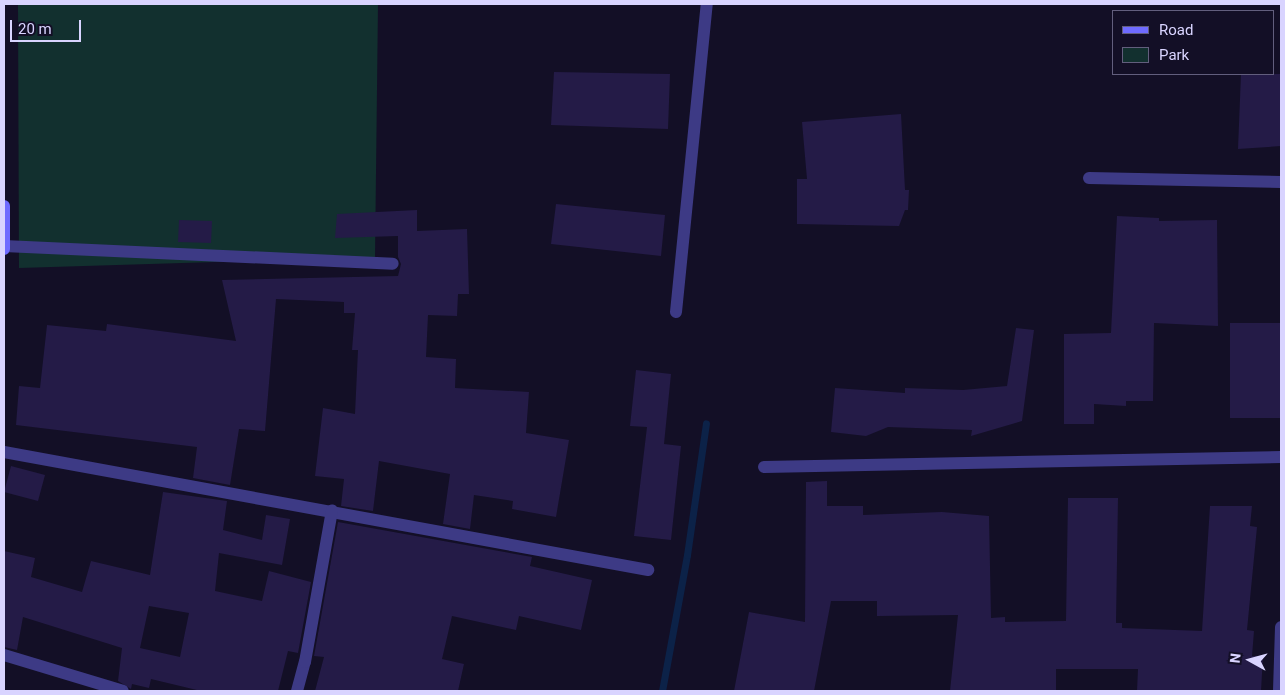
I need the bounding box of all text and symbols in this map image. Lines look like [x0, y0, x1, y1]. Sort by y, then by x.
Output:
scale bar [12, 10, 84, 42]
legend [1112, 10, 1275, 75]
text: 20 m [18, 20, 52, 38]
text: Road [1159, 21, 1193, 39]
text: Park [1159, 46, 1189, 64]
north arrow [1225, 635, 1275, 685]
text: N [1227, 652, 1244, 664]

